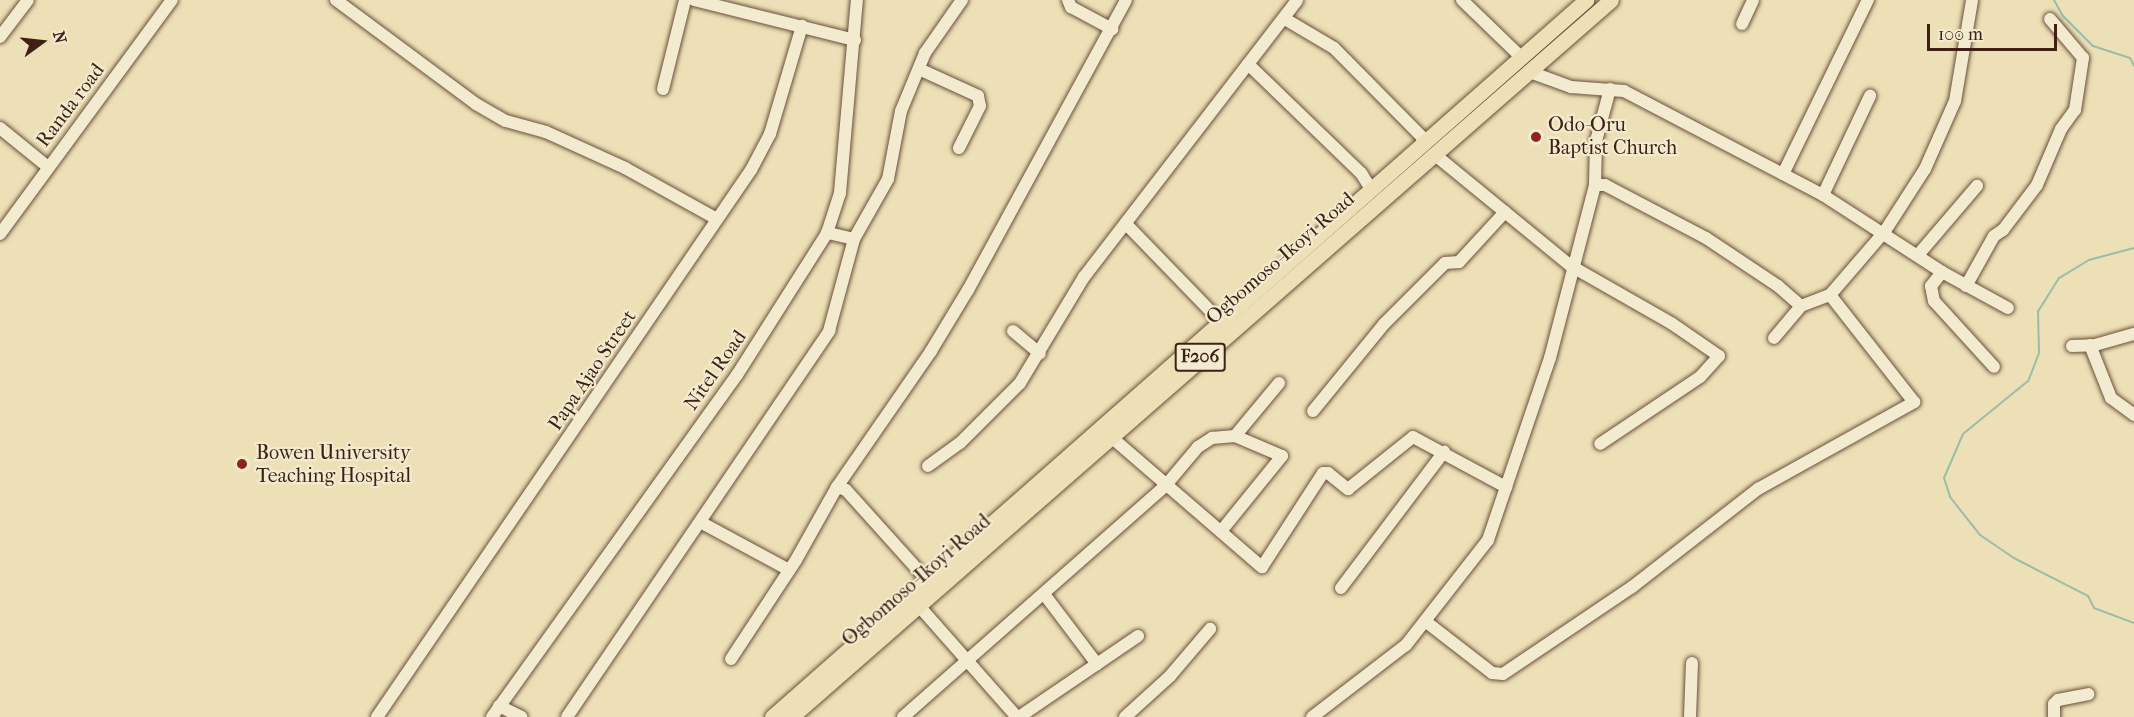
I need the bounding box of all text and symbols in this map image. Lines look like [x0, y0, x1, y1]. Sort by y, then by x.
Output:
north arrow [12, 12, 72, 72]
scale bar [1930, 12, 2060, 50]
text: 100 m [1938, 24, 1983, 45]
text: N [49, 29, 71, 46]
street label: Randa road [31, 58, 109, 152]
place label: Odo-Oru Baptist Church [1548, 113, 1677, 160]
marker: Odo-Oru Baptist Church [1529, 130, 1543, 144]
street label: Ogbomoso-Ikoyi Road [1201, 187, 1359, 329]
street label: Papa Ajao Street [543, 305, 641, 435]
street label: Nitel Road [679, 325, 751, 415]
road number: F206 [1174, 342, 1226, 372]
place label: Bowen University Teaching Hospital [256, 440, 411, 487]
marker: Bowen University Teaching Hospital [233, 455, 251, 473]
street label: Ogbomoso-Ikoyi Road [837, 509, 995, 651]

